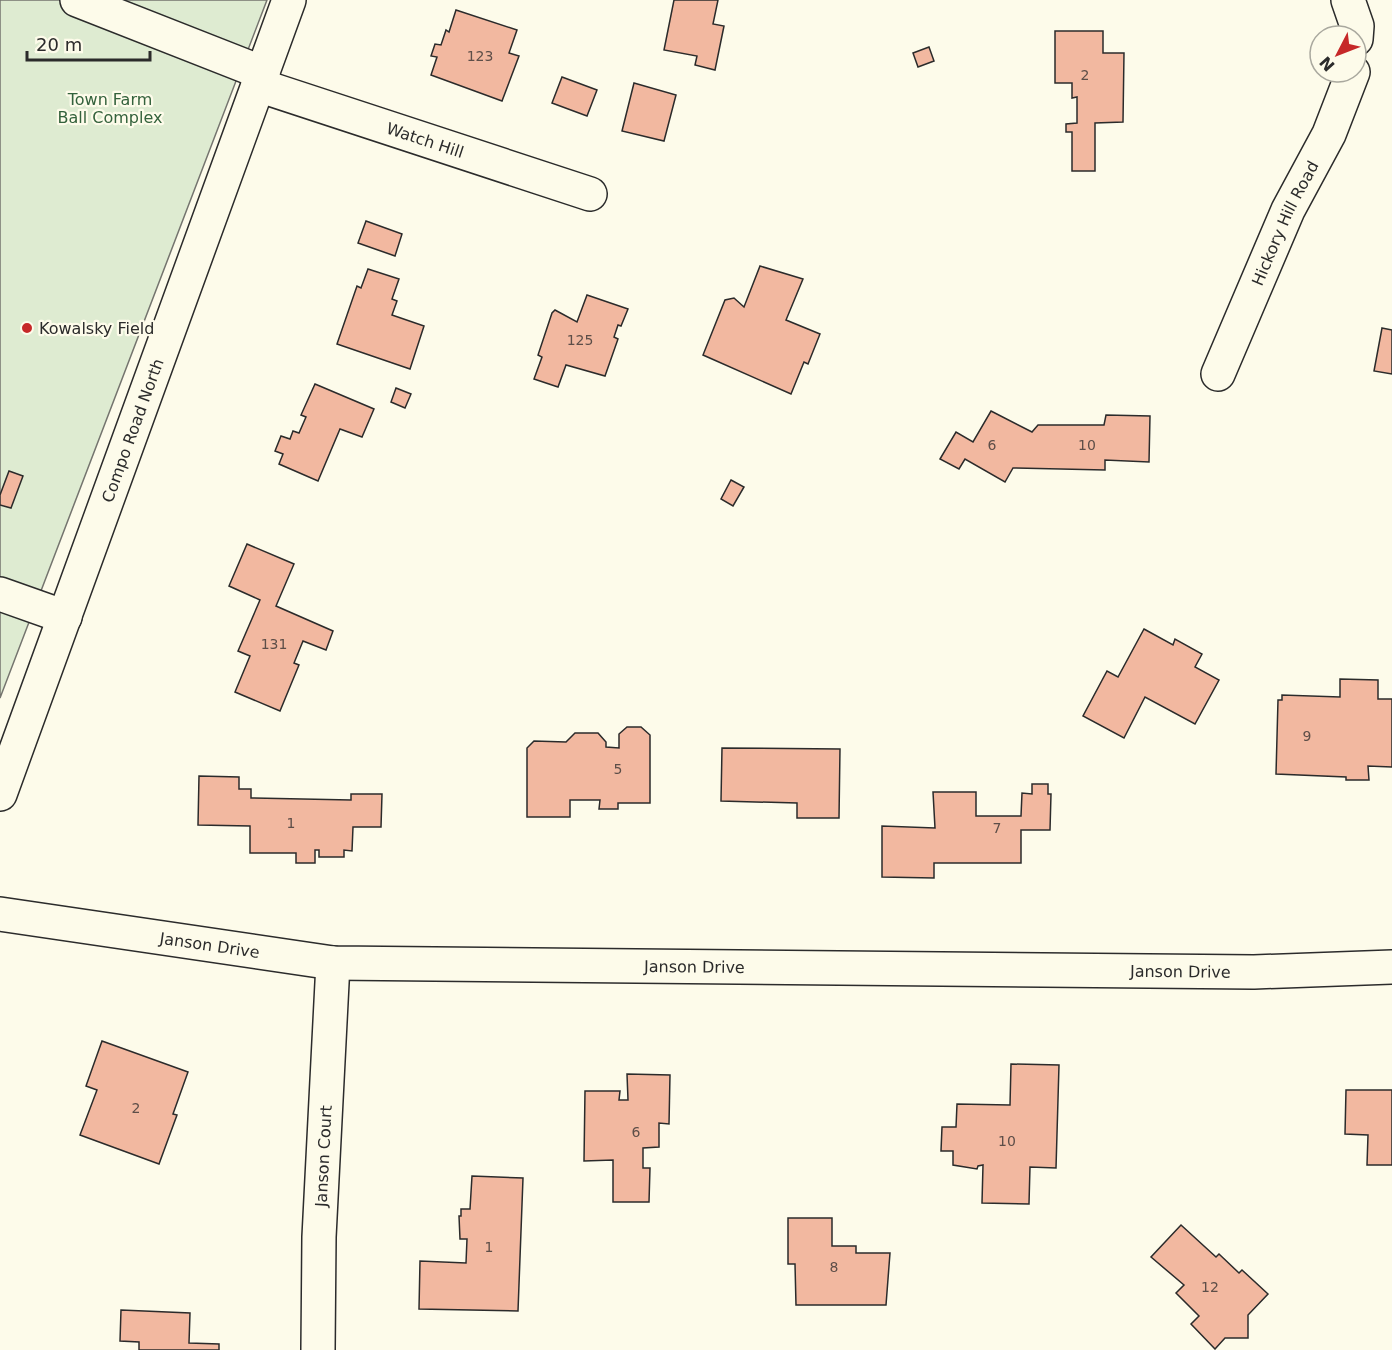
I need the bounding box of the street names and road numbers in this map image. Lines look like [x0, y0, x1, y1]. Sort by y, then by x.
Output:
street label: Watch Hill [384, 118, 466, 161]
street label: Hickory Hill Road [1247, 158, 1322, 288]
street label: Compo Road North [98, 356, 167, 505]
street label: Janson Drive [158, 928, 261, 962]
street label: Janson Drive [643, 957, 745, 977]
street label: Janson Drive [1129, 961, 1231, 981]
street label: Janson Court [311, 1105, 335, 1209]

